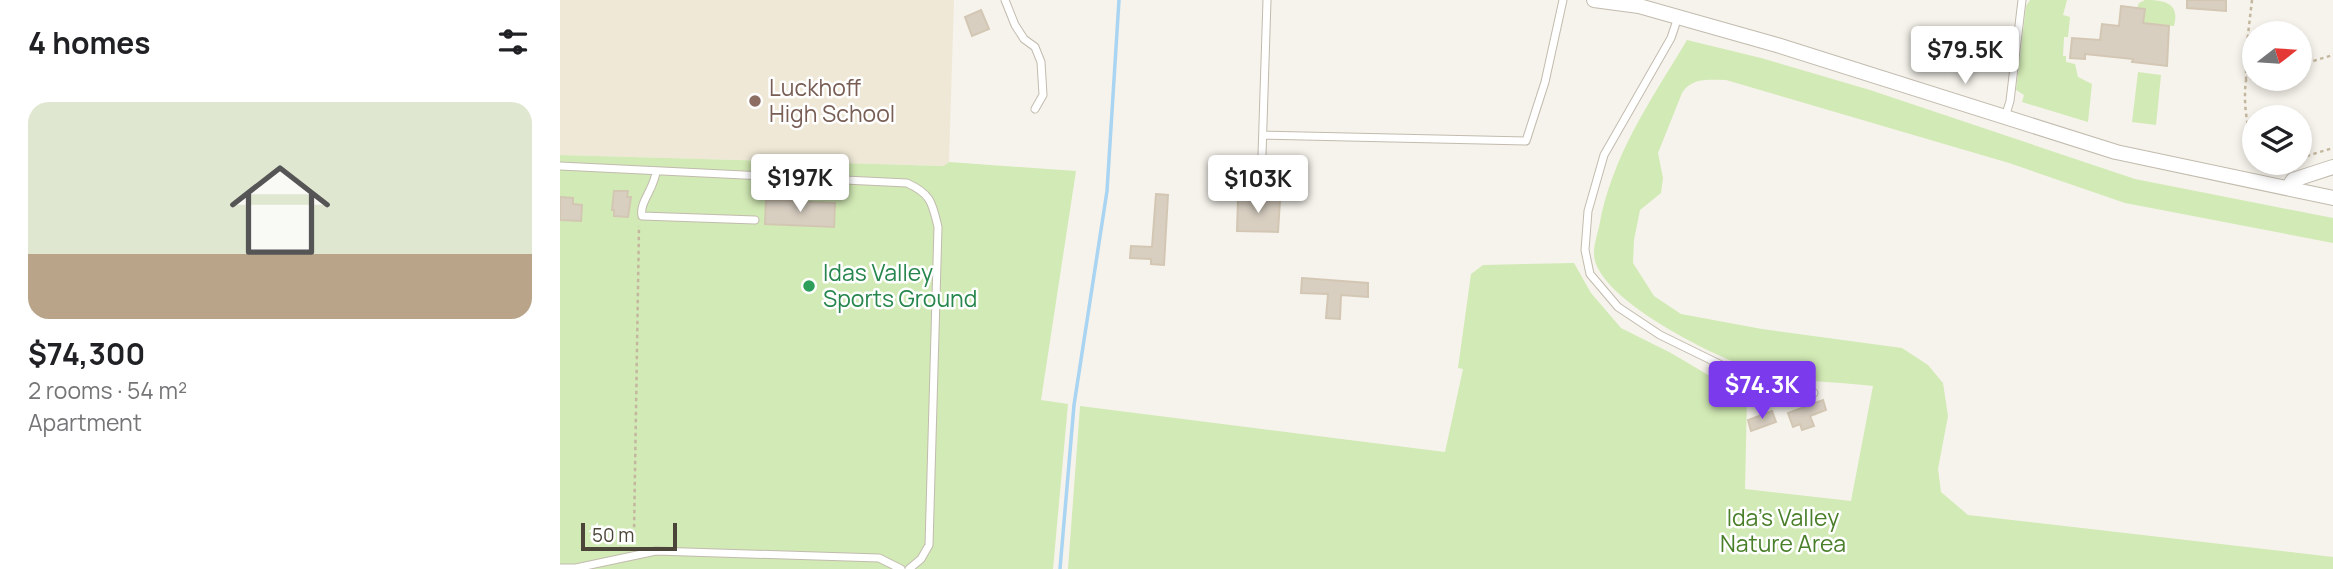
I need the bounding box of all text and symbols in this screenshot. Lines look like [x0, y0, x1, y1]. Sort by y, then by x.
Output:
north arrow [2242, 21, 2312, 91]
map controls [2242, 21, 2312, 175]
text: 4 homes [28, 22, 151, 63]
icon: filters [494, 23, 532, 61]
pin: $79.5K [1908, 27, 2022, 86]
text: $79.5K [1927, 33, 2003, 65]
place label: Luckhoff High School [769, 71, 895, 129]
marker: Luckhoff High School [747, 93, 763, 109]
button: layers [2242, 105, 2312, 175]
icon: home [217, 147, 343, 273]
pin: $197K [751, 154, 849, 214]
pin: $103K [1209, 156, 1307, 215]
text: $197K [767, 161, 833, 193]
text: $103K [1224, 162, 1292, 194]
place label: Idas Valley Sports Ground [823, 256, 977, 314]
marker: Idas Valley Sports Ground [801, 278, 817, 294]
text: $74,300 [28, 333, 145, 374]
pin: $74.3K [1705, 362, 1819, 421]
text: $74.3K [1725, 368, 1799, 400]
text: 2 rooms · 54 m² [28, 374, 187, 406]
text: Apartment [28, 406, 142, 438]
park label: Ida's Valley Nature Area [1720, 501, 1846, 559]
scale bar [581, 520, 677, 552]
text: 50 m [592, 522, 634, 548]

